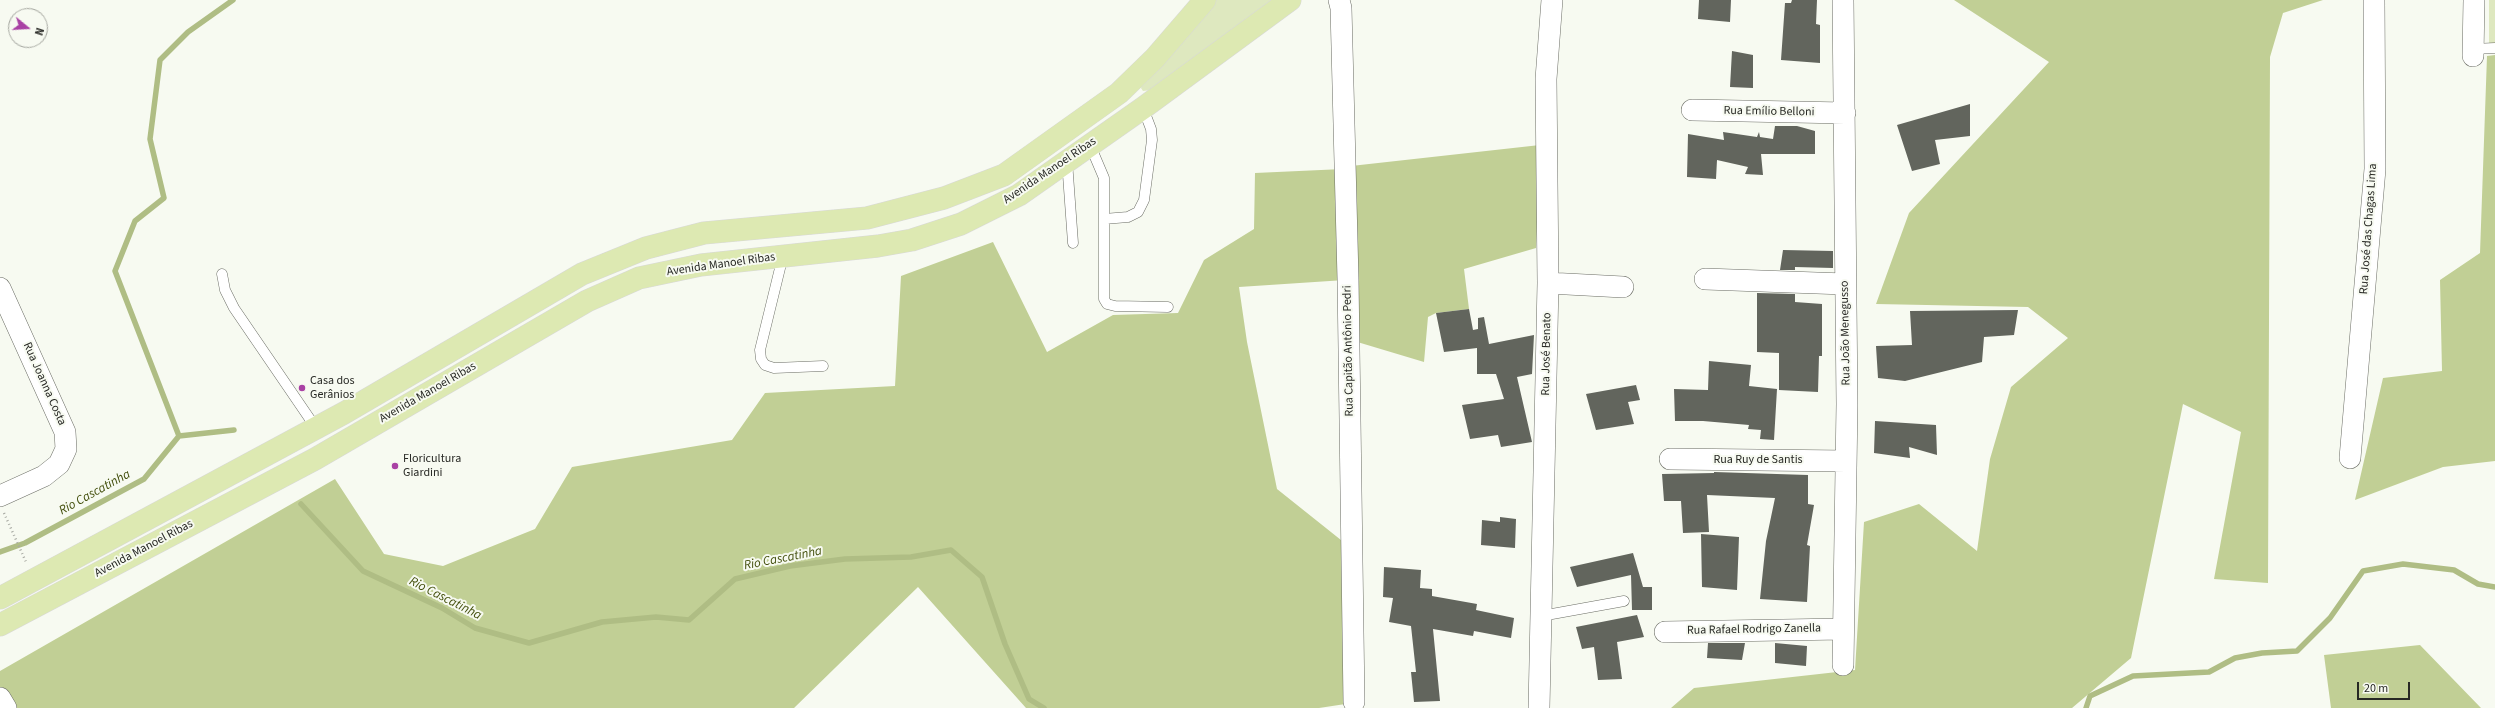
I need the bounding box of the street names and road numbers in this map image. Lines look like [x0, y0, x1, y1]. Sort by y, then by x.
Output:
street label: Rua Emílio Belloni [1723, 104, 1815, 120]
street label: Avenida Manoel Ribas [1001, 135, 1099, 207]
street label: Rua José das Chagas Lima [2357, 163, 2381, 295]
street label: Avenida Manoel Ribas [666, 250, 776, 280]
street label: Rua João Menegusso [1838, 280, 1854, 386]
street label: Rua Capitão Antônio Pedri [1341, 285, 1357, 417]
street label: Rua José Benato [1539, 312, 1555, 396]
street label: Rua Joanna Costa [19, 340, 69, 428]
street label: Avenida Manoel Ribas [377, 359, 479, 427]
street label: Rua Ruy de Santis [1713, 453, 1803, 467]
street label: Avenida Manoel Ribas [92, 517, 196, 581]
street label: Rua Rafael Rodrigo Zanella [1687, 622, 1821, 638]

